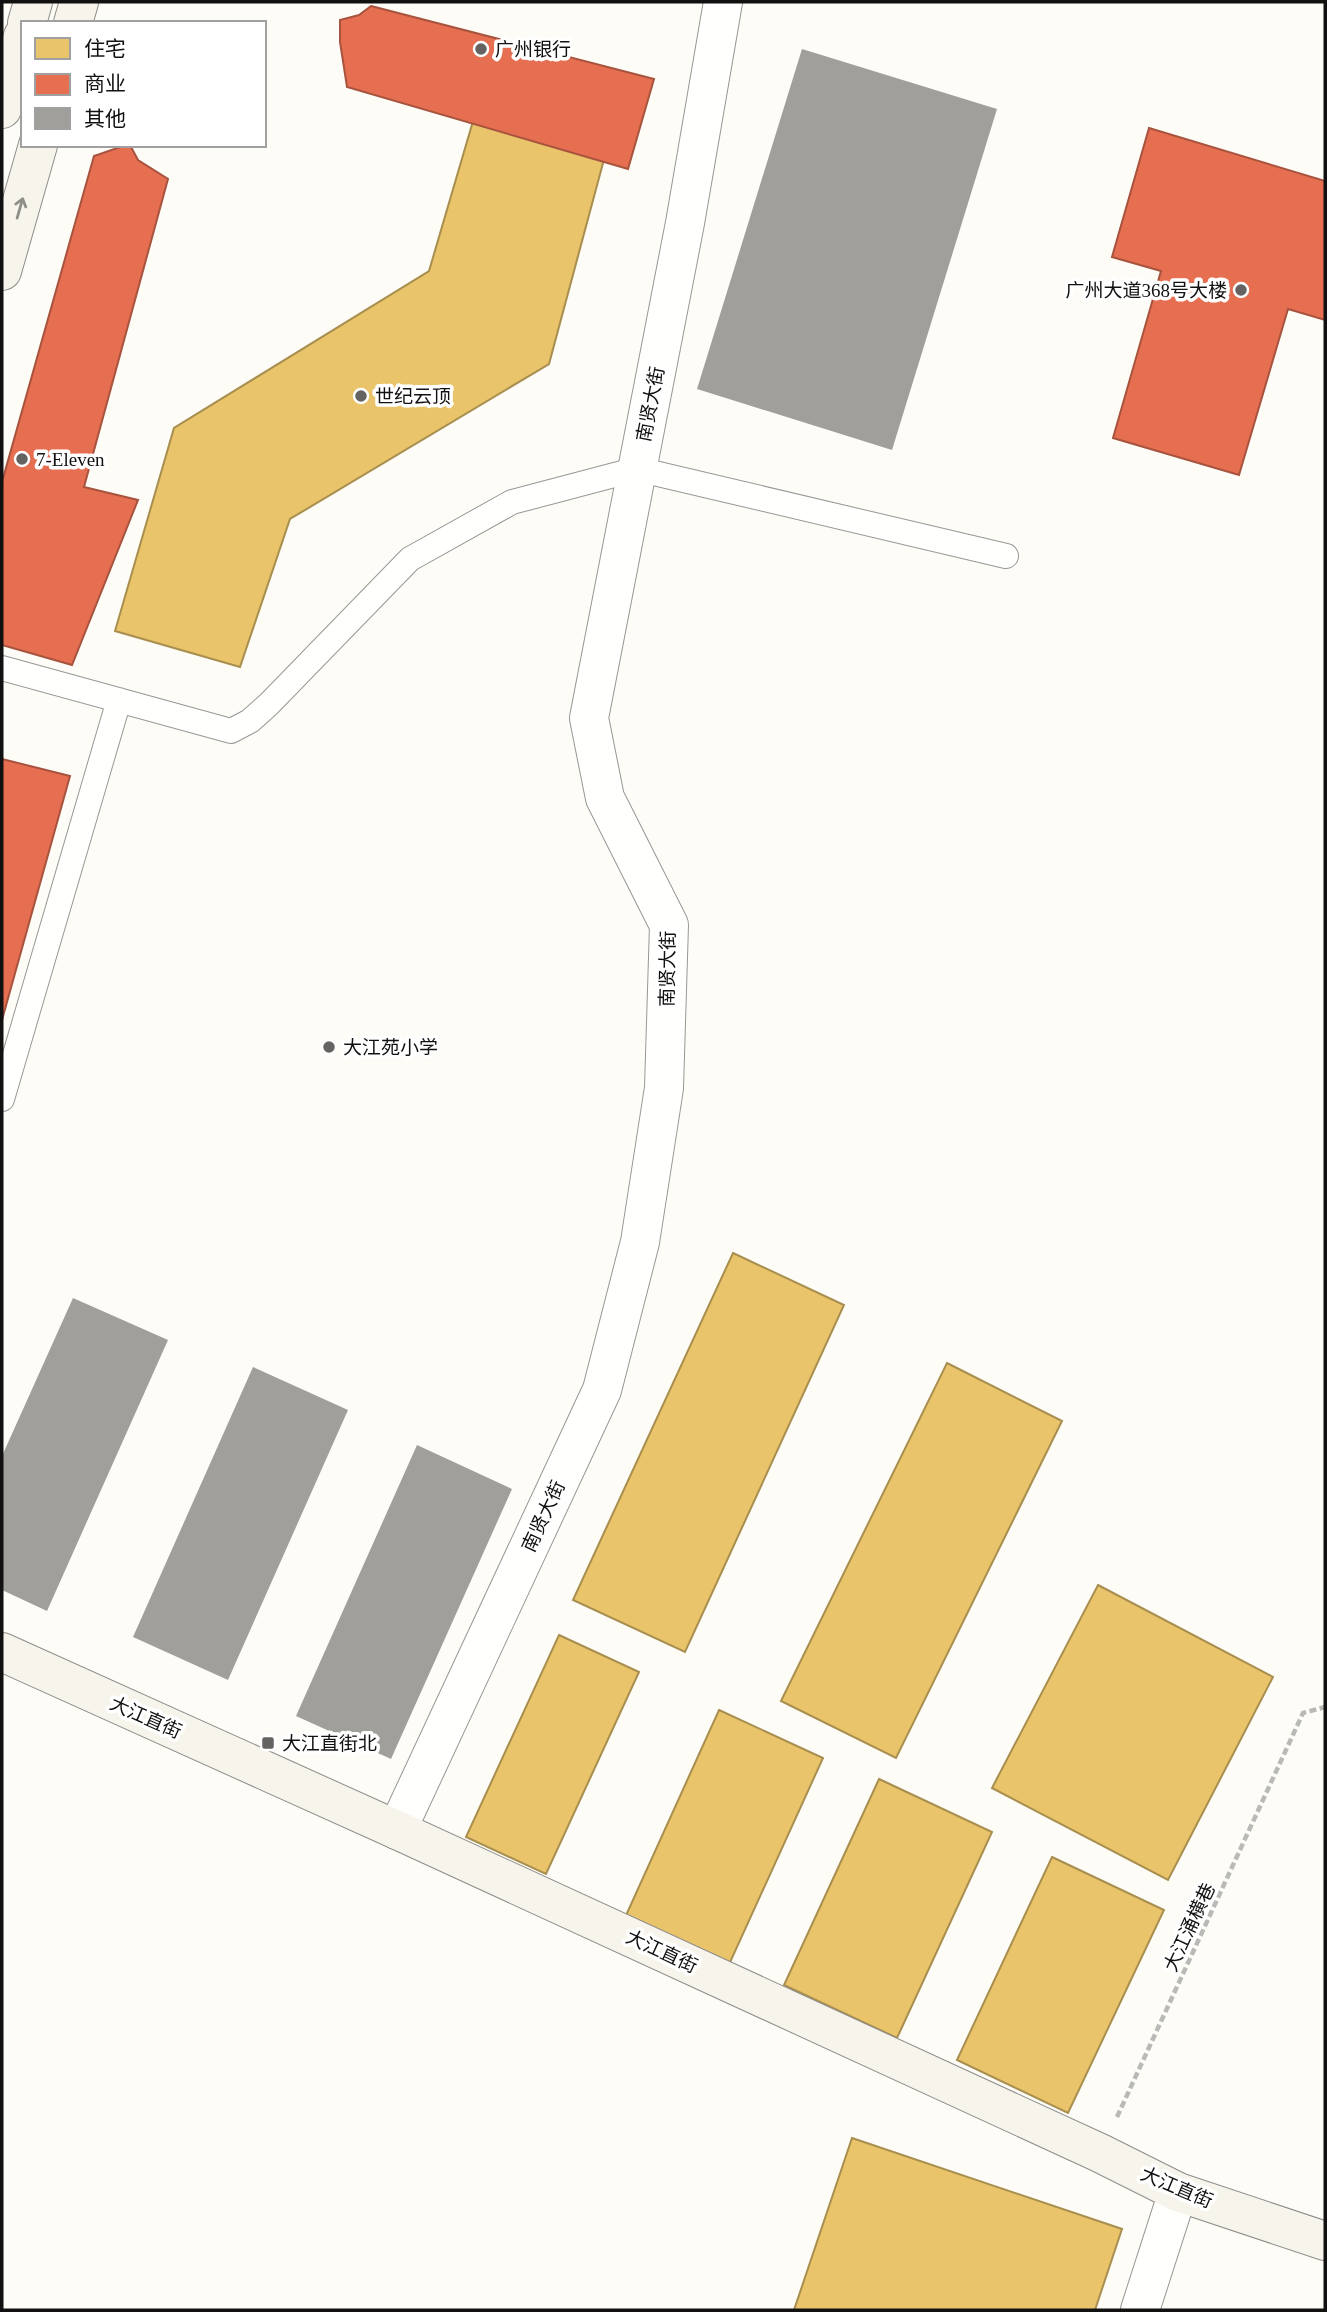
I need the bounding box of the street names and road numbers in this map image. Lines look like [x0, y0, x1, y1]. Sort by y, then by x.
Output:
street label: 南贤大街 [633, 365, 668, 443]
street label: 南贤大街 [656, 931, 679, 1007]
street label: 南贤大街 [518, 1477, 569, 1555]
street label: 大江直街 [107, 1692, 185, 1743]
street label: 大江涌横巷 [1160, 1880, 1219, 1975]
street label: 大江直街 [623, 1926, 701, 1977]
street label: 大江直街 [1138, 2163, 1216, 2212]

